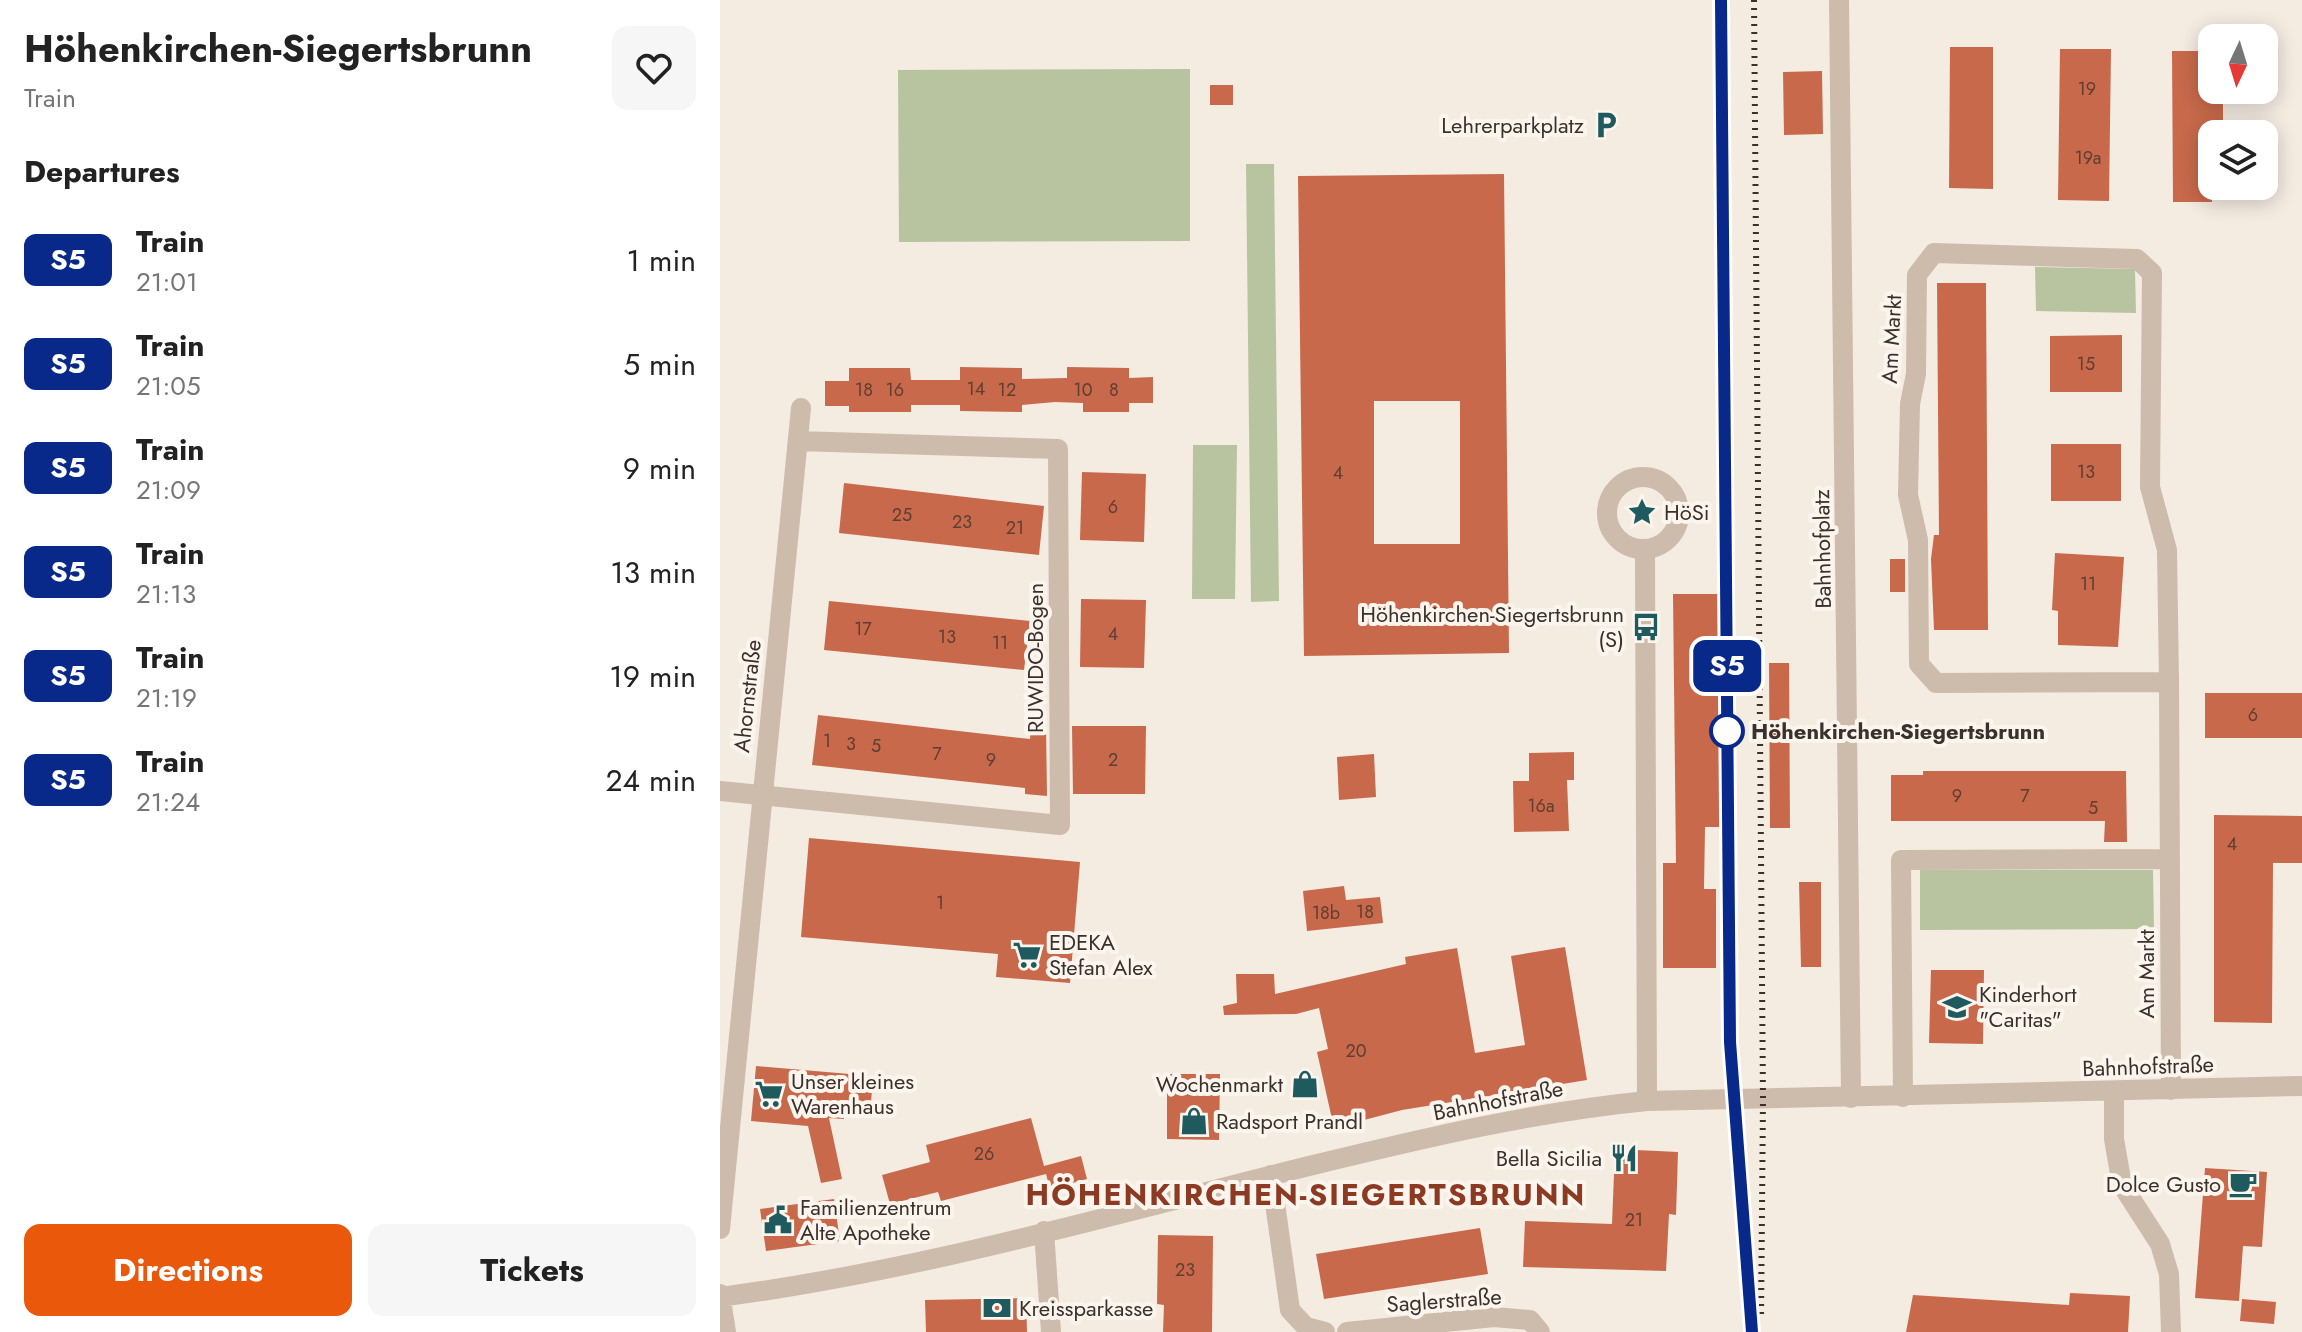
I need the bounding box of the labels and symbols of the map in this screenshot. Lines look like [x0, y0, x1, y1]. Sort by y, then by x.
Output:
north arrow [2198, 24, 2278, 104]
house number: 19 [2078, 76, 2096, 102]
place label: Lehrerparkplatz [1441, 109, 1584, 141]
parking icon: Lehrerparkplatz [1591, 110, 1621, 140]
house number: 19a [2075, 145, 2101, 171]
street label: Am Markt [1873, 293, 1909, 384]
house number: 15 [2077, 351, 2095, 377]
house number: 14 [967, 376, 985, 402]
house number: 18 [855, 377, 873, 403]
house number: 16 [886, 377, 904, 403]
house number: 12 [998, 377, 1016, 403]
house number: 10 [1074, 377, 1093, 403]
house number: 8 [1109, 377, 1119, 403]
house number: 13 [2077, 459, 2095, 485]
house number: 4 [1333, 460, 1343, 486]
street label: Bahnhofplatz [1805, 489, 1839, 609]
house number: 6 [1108, 494, 1118, 520]
place label: HöSi [1664, 496, 1710, 528]
place icon: HöSi [1627, 497, 1657, 527]
house number: 25 [892, 502, 912, 528]
house number: 23 [952, 509, 972, 535]
house number: 21 [1006, 515, 1024, 541]
house number: 11 [2080, 571, 2096, 597]
street label: RUWIDO-Bogen [1019, 583, 1051, 733]
place label: Höhenkirchen-Siegertsbrunn (S) [1360, 598, 1624, 655]
bus stop icon: Höhenkirchen-Siegertsbrunn (S) [1631, 612, 1661, 642]
house number: 17 [854, 616, 872, 642]
house number: 4 [1108, 621, 1118, 647]
house number: 13 [938, 624, 956, 650]
house number: 11 [992, 630, 1008, 656]
street label: Ahornstraße [725, 638, 769, 754]
line badge: S5 [1691, 640, 1763, 692]
house number: 6 [2248, 702, 2258, 728]
marker: Höhenkirchen-Siegertsbrunn [1710, 714, 1744, 748]
place label: Höhenkirchen-Siegertsbrunn [1751, 715, 2045, 747]
house number: 1 [823, 728, 831, 754]
house number: 3 [846, 731, 856, 757]
house number: 5 [871, 733, 881, 759]
house number: 7 [932, 741, 942, 767]
house number: 9 [986, 747, 996, 773]
house number: 2 [1108, 747, 1118, 773]
house number: 9 [1952, 783, 1962, 809]
house number: 7 [2020, 783, 2030, 809]
house number: 16a [1527, 793, 1555, 819]
house number: 5 [2088, 795, 2098, 821]
house number: 4 [2227, 831, 2237, 857]
house number: 1 [936, 890, 944, 916]
house number: 18 [1356, 899, 1374, 925]
house number: 18b [1312, 900, 1340, 926]
place label: EDEKA Stefan Alex [1049, 926, 1153, 983]
street label: Am Markt [2130, 929, 2162, 1019]
supermarket icon: EDEKA Stefan Alex [1012, 940, 1042, 970]
place label: Kinderhort "Caritas" [1979, 978, 2077, 1035]
school or university icon: Kinderhort "Caritas" [1942, 992, 1972, 1022]
house number: 20 [1345, 1038, 1367, 1064]
street label: Bahnhofstraße [2082, 1048, 2214, 1084]
place label: Unser kleines Warenhaus [791, 1065, 914, 1122]
place label: Wochenmarkt [1156, 1068, 1284, 1100]
shop icon: Wochenmarkt [1290, 1069, 1320, 1099]
street label: Bahnhofstraße [1430, 1072, 1566, 1128]
supermarket icon: Unser kleines Warenhaus [754, 1079, 784, 1109]
place label: Radsport Prandl [1216, 1105, 1363, 1137]
shop icon: Radsport Prandl [1179, 1106, 1209, 1136]
house number: 26 [974, 1141, 994, 1167]
place label: Bella Sicilia [1496, 1142, 1602, 1174]
restaurant icon: Bella Sicilia [1609, 1143, 1639, 1173]
place label: Dolce Gusto [2106, 1168, 2221, 1200]
cafe icon: Dolce Gusto [2228, 1169, 2258, 1199]
district label: HÖHENKIRCHEN-SIEGERTSBRUNN [1026, 1173, 1586, 1216]
place label: Familienzentrum Alte Apotheke [800, 1191, 952, 1248]
public building icon: Familienzentrum Alte Apotheke [763, 1205, 793, 1235]
house number: 21 [1625, 1207, 1643, 1233]
house number: 23 [1175, 1257, 1195, 1283]
street label: Saglerstraße [1385, 1280, 1503, 1320]
place label: Kreissparkasse [1019, 1292, 1153, 1324]
bank icon: Kreissparkasse [982, 1293, 1012, 1323]

